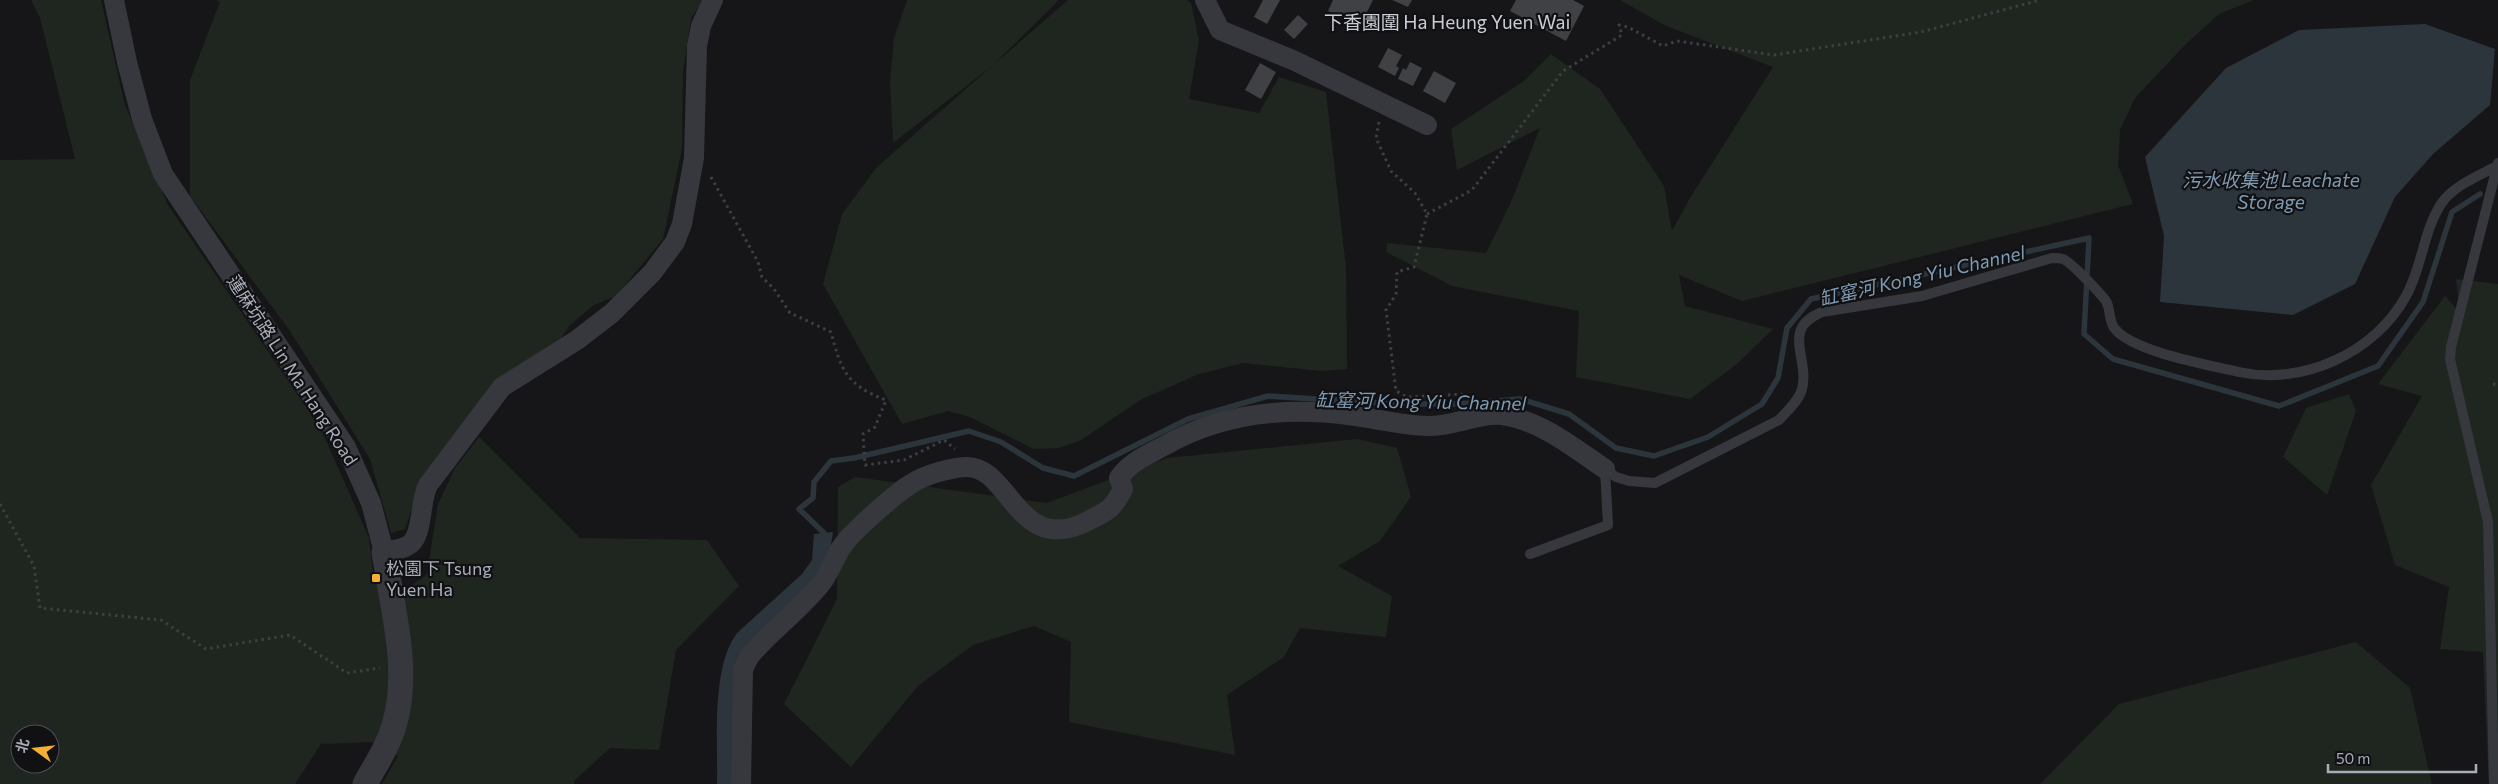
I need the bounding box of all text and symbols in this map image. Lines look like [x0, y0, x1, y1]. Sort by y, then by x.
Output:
district label: 下香園圍 Ha Heung Yuen Wai [1324, 10, 1570, 33]
water label: 污水收集池 Leachate Storage [2182, 168, 2360, 213]
water label: 缸窰河 Kong Yiu Channel [1817, 240, 2028, 310]
street label: 蓮麻坑路 Lin Ma Hang Road [223, 271, 363, 469]
water label: 缸窰河 Kong Yiu Channel [1315, 388, 1528, 414]
place label: 松園下 Tsung Yuen Ha [386, 557, 492, 600]
marker: 松園下 Tsung Yuen Ha [370, 572, 382, 584]
north arrow [10, 724, 60, 774]
text: 北 [12, 737, 32, 754]
scale bar [2328, 742, 2476, 774]
text: 50 m [2336, 749, 2370, 767]

